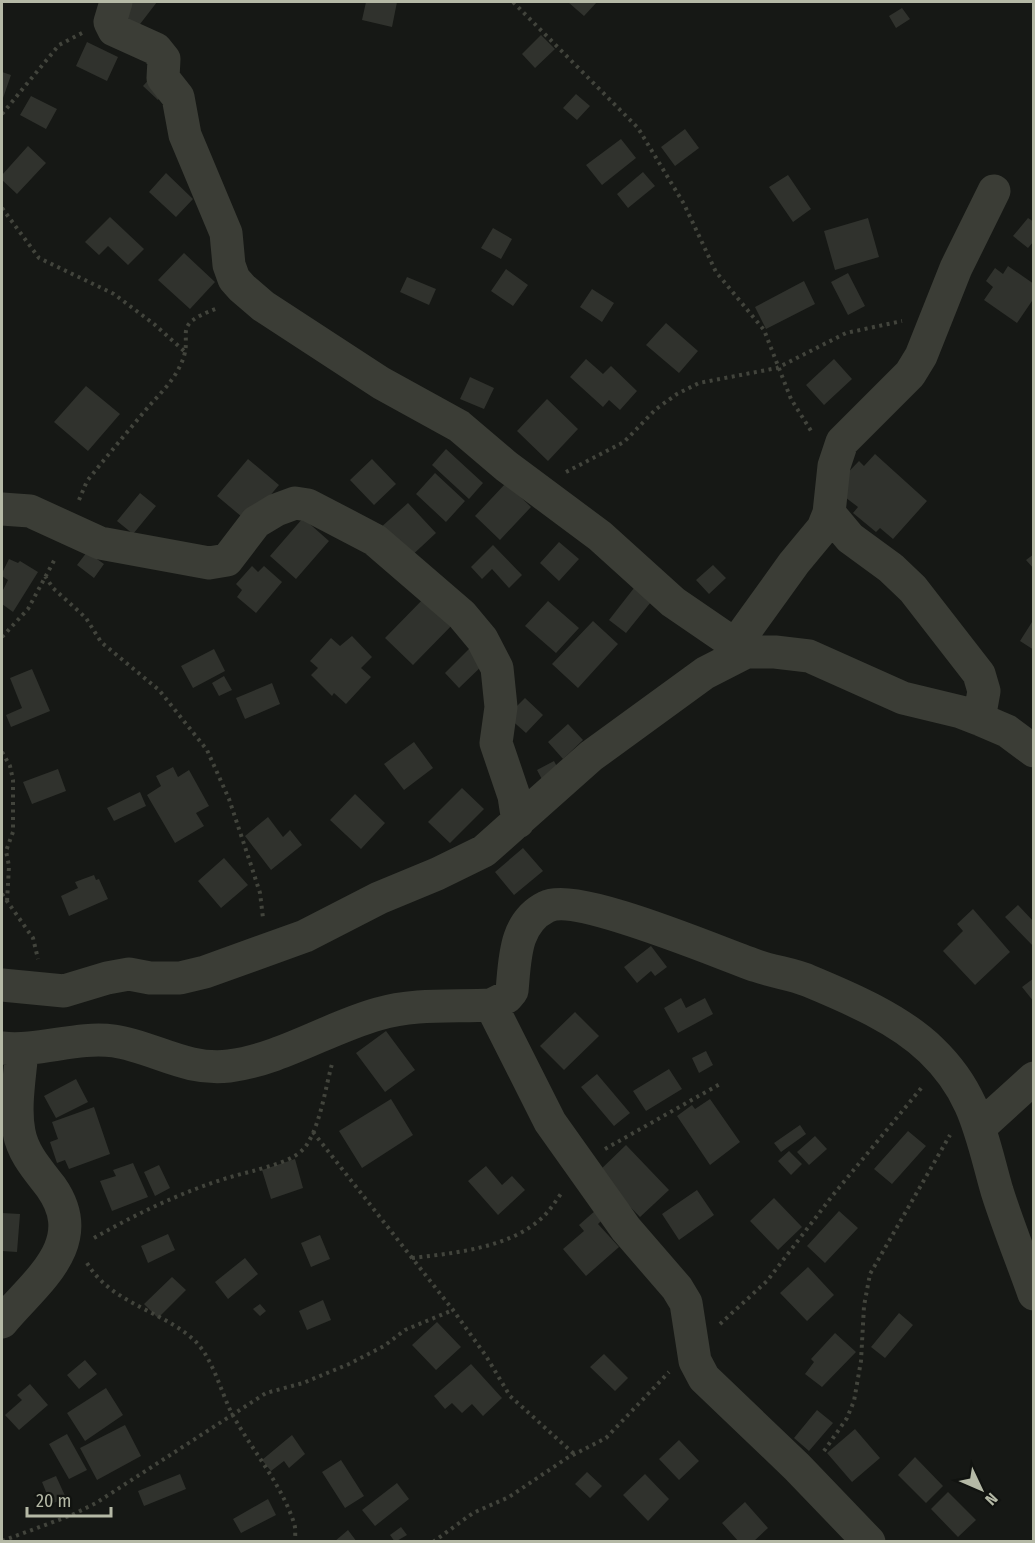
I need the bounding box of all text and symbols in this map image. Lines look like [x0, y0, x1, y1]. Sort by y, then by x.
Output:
north arrow [951, 1459, 1011, 1519]
scale bar [27, 1480, 111, 1518]
text: N [981, 1489, 1002, 1509]
text: 20 m [36, 1490, 71, 1512]

